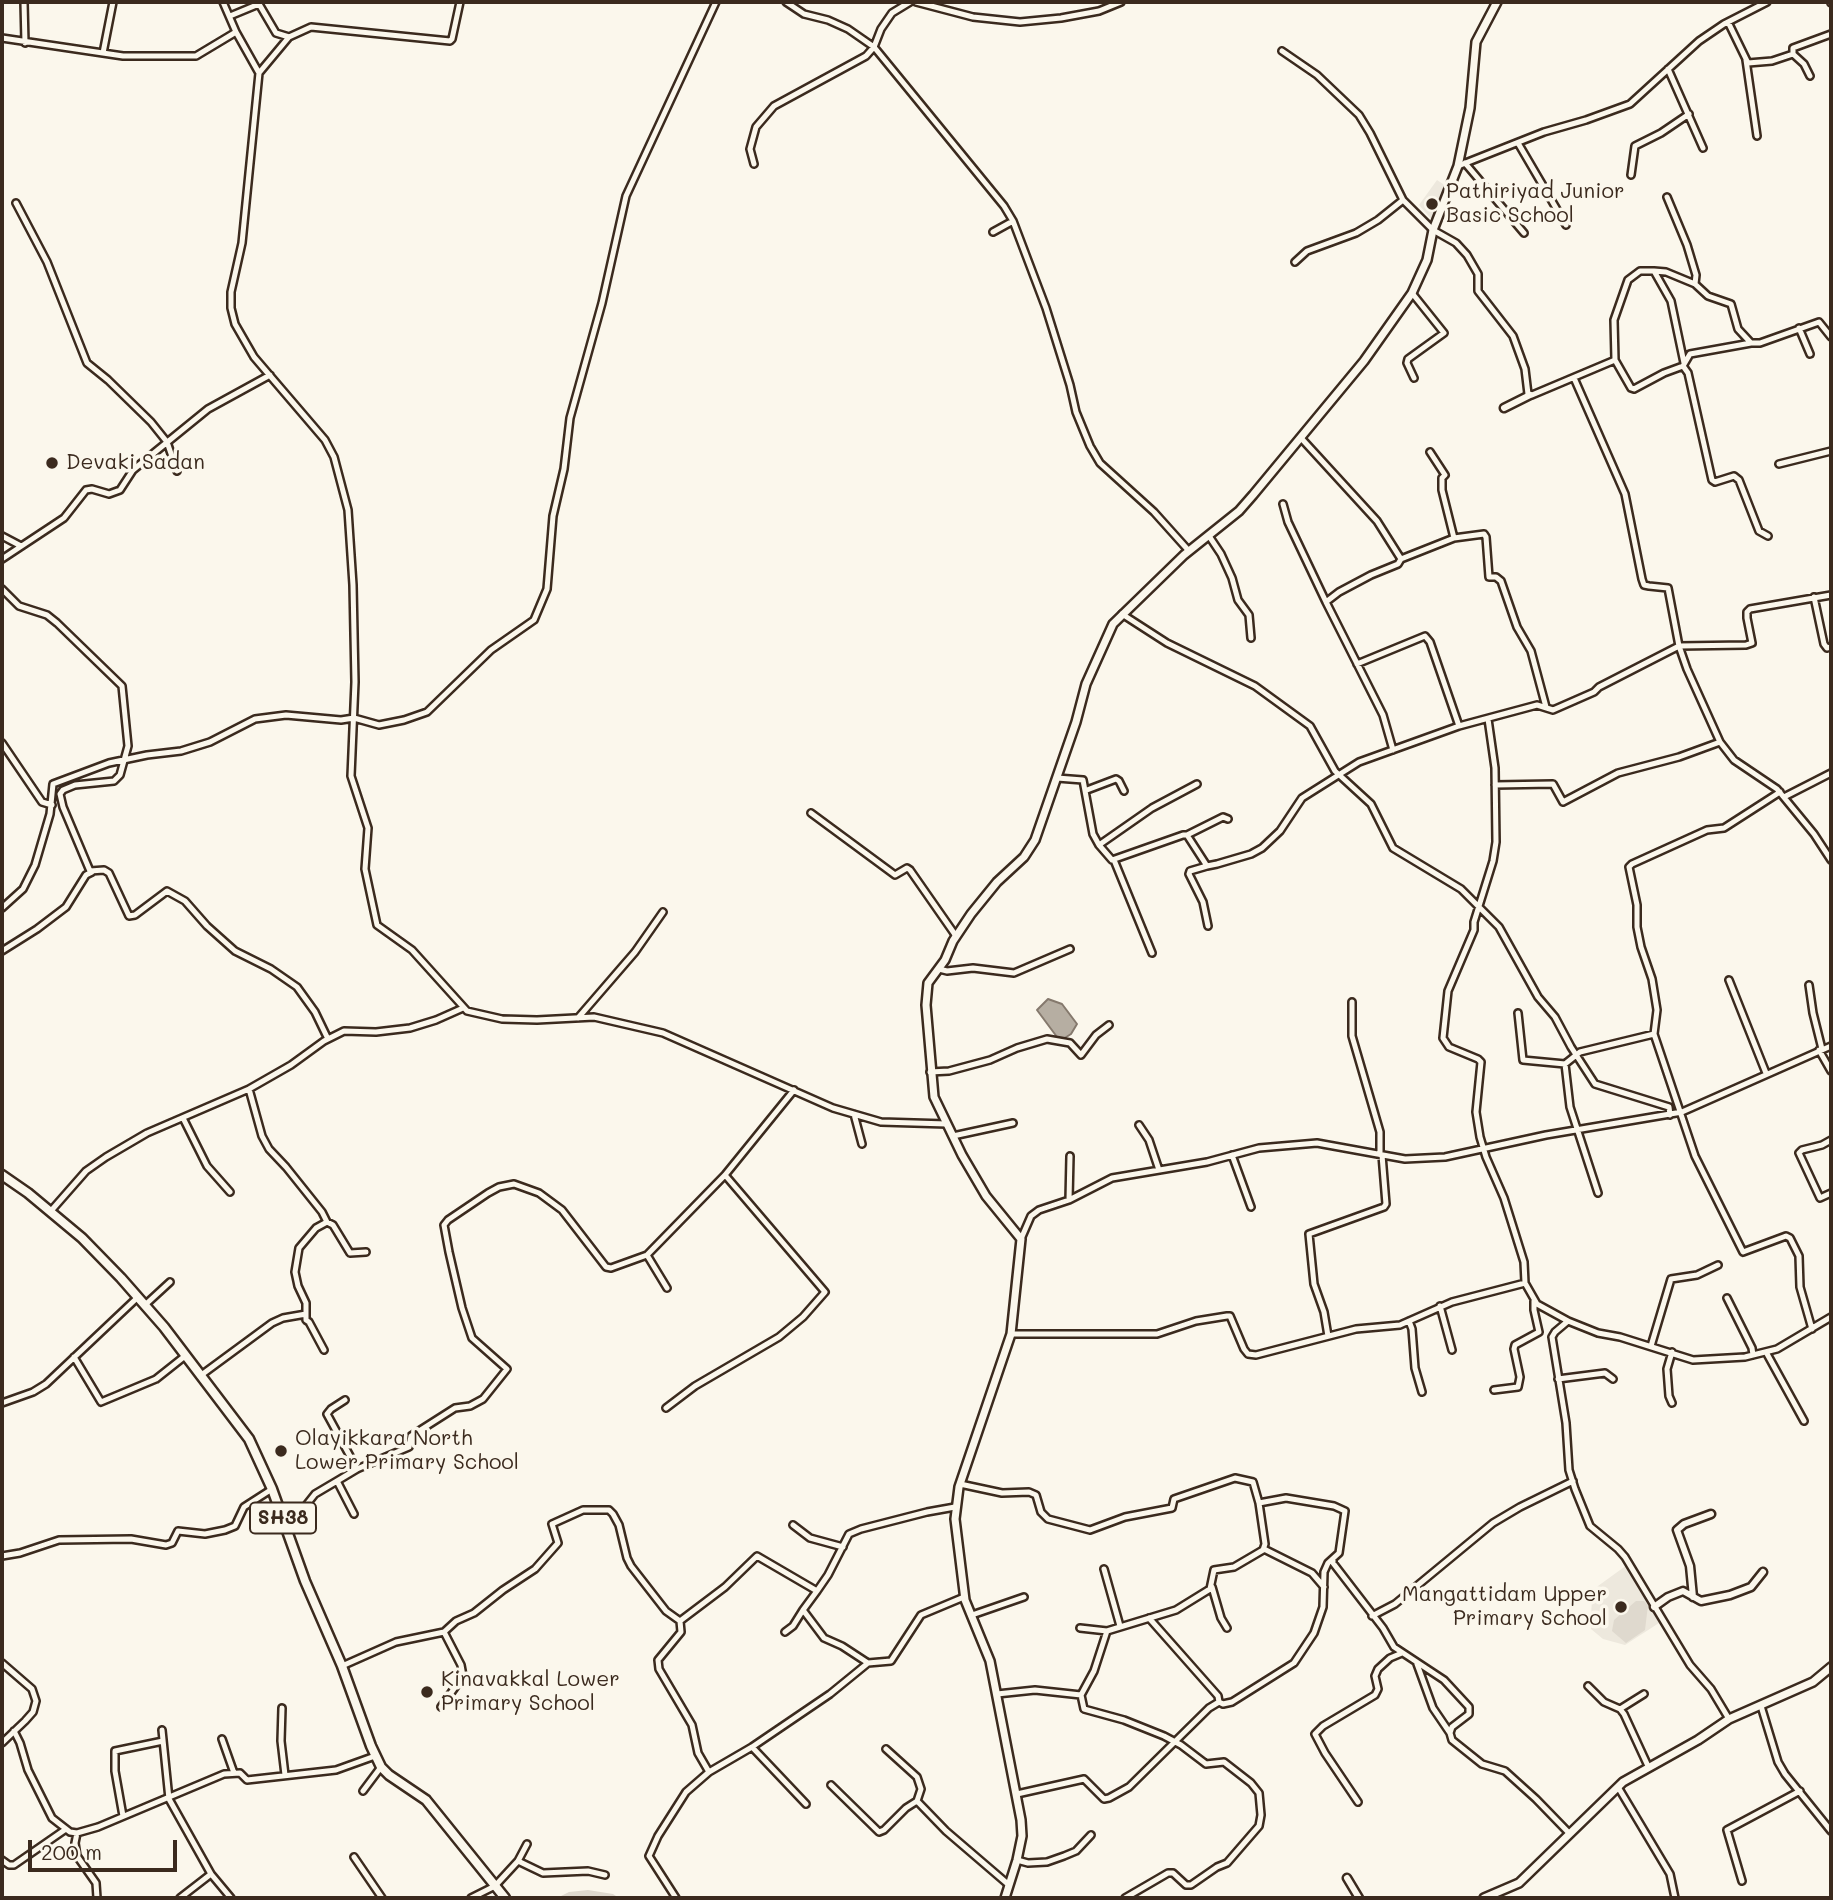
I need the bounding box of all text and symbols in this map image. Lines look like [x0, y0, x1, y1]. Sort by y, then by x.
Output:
place label: Pathiriyad Junior Basic School [1446, 179, 1625, 229]
marker: Pathiriyad Junior Basic School [1424, 196, 1440, 212]
place label: Devaki Sadan [66, 450, 205, 476]
marker: Devaki Sadan [44, 455, 60, 471]
place label: Olayikkara North Lower Primary School [295, 1426, 519, 1476]
marker: Olayikkara North Lower Primary School [273, 1443, 289, 1459]
road number: SH38 [250, 1502, 316, 1534]
place label: Mangattidam Upper Primary School [1402, 1582, 1607, 1632]
marker: Mangattidam Upper Primary School [1613, 1599, 1629, 1615]
place label: Kinavakkal Lower Primary School [441, 1667, 620, 1717]
marker: Kinavakkal Lower Primary School [419, 1684, 435, 1700]
scale bar [32, 1826, 180, 1870]
text: 200 m [41, 1838, 102, 1865]

